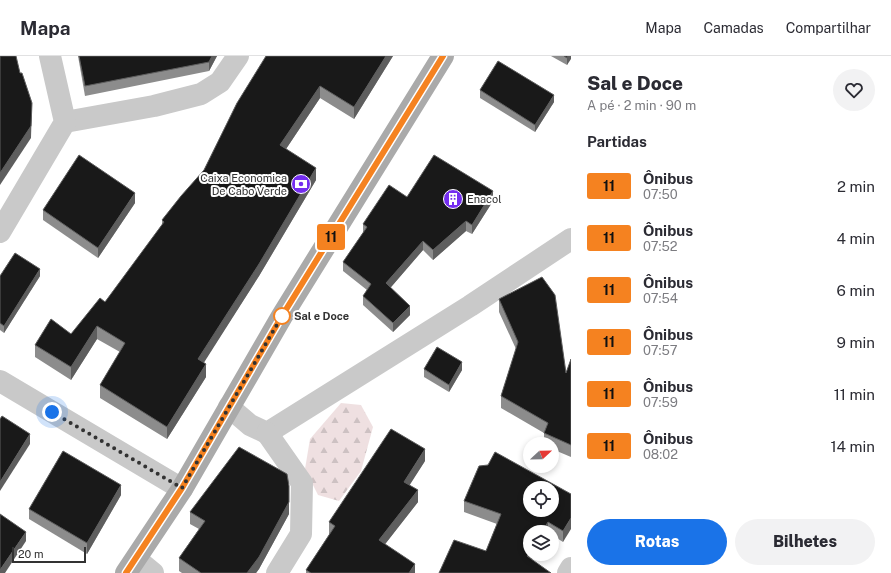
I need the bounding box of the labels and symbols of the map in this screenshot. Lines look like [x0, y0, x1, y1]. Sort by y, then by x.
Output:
place label: Caixa Economica De Cabo Verde [200, 172, 287, 197]
bank icon: Caixa Economica De Cabo Verde [290, 173, 312, 195]
building icon: Enacol [442, 188, 464, 210]
place label: Enacol [467, 193, 502, 205]
line badge: 11 [313, 224, 349, 250]
marker: Sal e Doce [273, 307, 291, 325]
place label: Sal e Doce [294, 310, 349, 322]
your location [42, 402, 62, 422]
north arrow [523, 437, 559, 473]
scale bar [12, 545, 86, 564]

